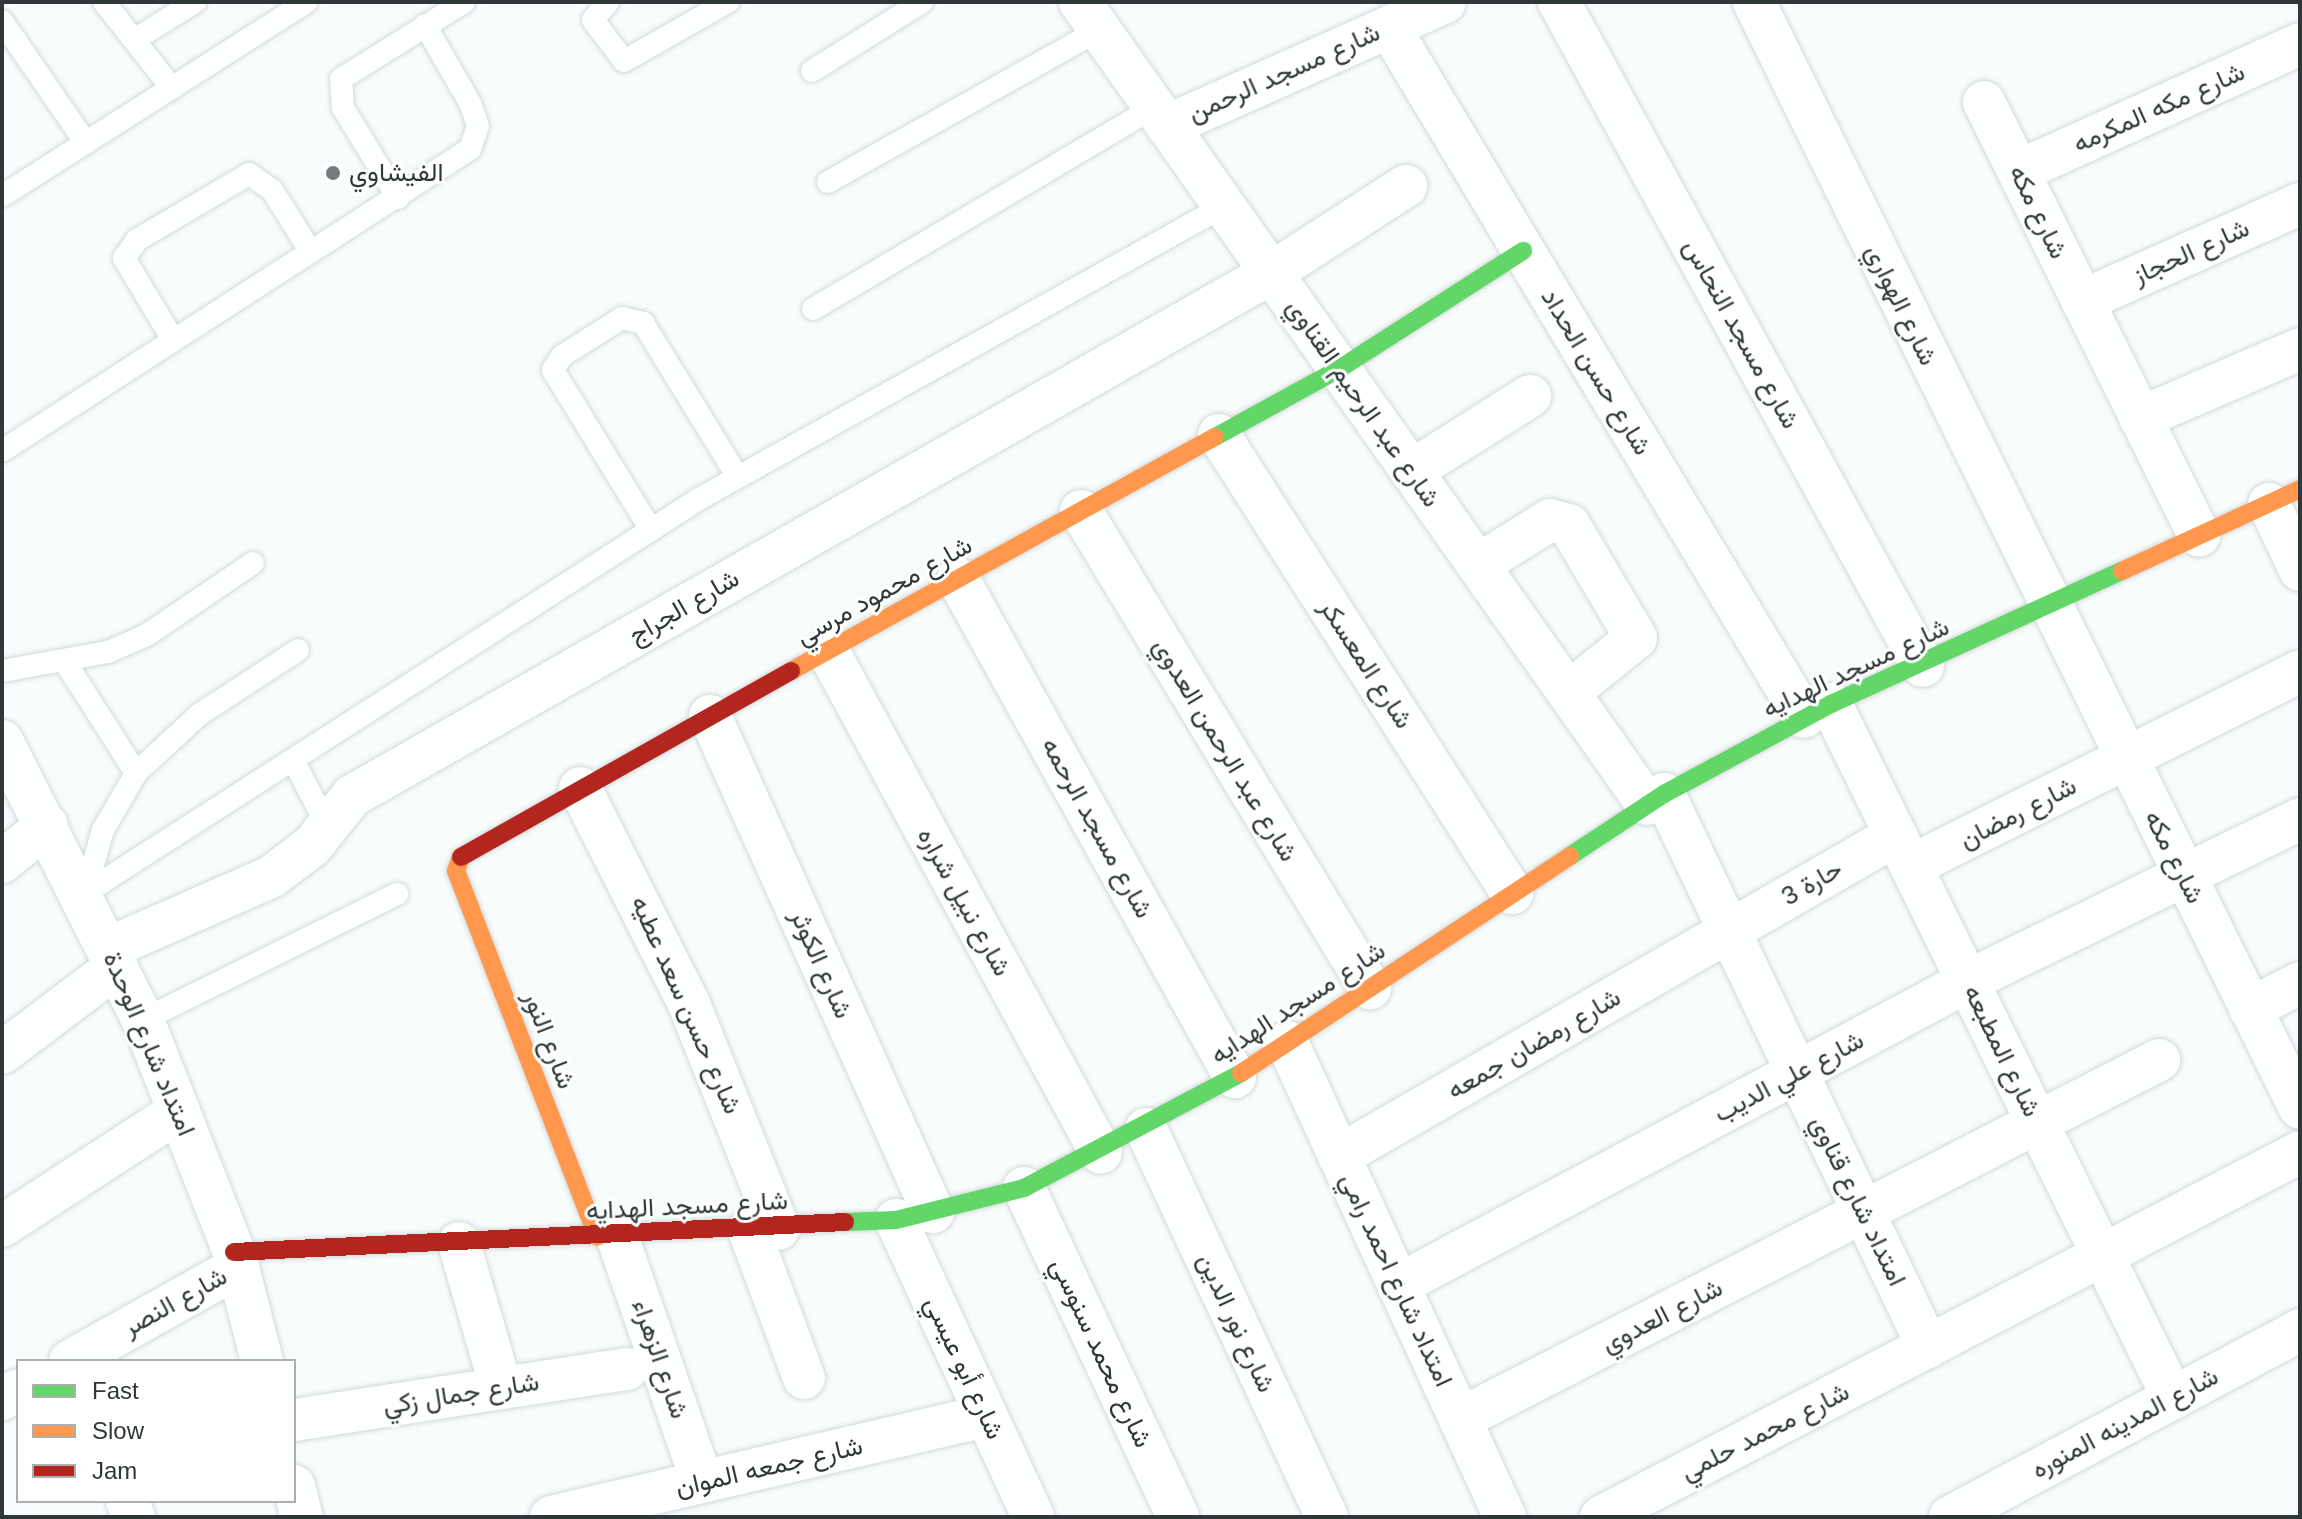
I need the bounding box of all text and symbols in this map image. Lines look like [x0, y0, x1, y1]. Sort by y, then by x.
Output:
street label: شارع مسجد الرحمن [1183, 17, 1385, 129]
street label: شارع مكه المكرمه [2068, 56, 2250, 160]
place label: الفيشاوي [349, 157, 444, 189]
street label: شارع مكه [2002, 160, 2074, 264]
marker: الفيشاوي [324, 164, 342, 182]
street label: شارع الحجاز [2128, 212, 2254, 292]
street label: شارع مسجد النحاس [1676, 234, 1806, 434]
street label: شارع الهواري [1858, 239, 1944, 371]
street label: شارع حسن الحداد [1534, 283, 1658, 461]
street label: شارع عبد الرحيم القناوي [1279, 293, 1447, 513]
street label: شارع محمود مرسي [791, 530, 977, 652]
street label: شارع الجراج [623, 563, 745, 651]
street label: شارع المعسكر [1313, 593, 1419, 735]
street label: شارع مسجد الهدايه [1758, 611, 1954, 725]
street label: شارع عبد الرحمن العدوي [1146, 633, 1304, 867]
street label: شارع مسجد الرحمه [1035, 732, 1159, 924]
street label: شارع رمضان [1954, 770, 2082, 856]
street label: شارع مكه [2137, 805, 2211, 909]
street label: شارع نبيل شراره [910, 822, 1018, 982]
street label: حارة 3 [1776, 853, 1848, 913]
street label: شارع حسن سعد عطيه [624, 891, 748, 1119]
street label: شارع الكوثر [783, 905, 859, 1023]
street label: شارع مسجد الهدايه [1205, 935, 1391, 1071]
street label: امتداد شارع الوحدة [96, 947, 202, 1141]
street label: شارع المطبعه [1957, 980, 2047, 1122]
street label: شارع رمضان جمعه [1442, 982, 1626, 1106]
street label: شارع النور [516, 987, 582, 1093]
street label: شارع علي الديب [1709, 1024, 1869, 1130]
street label: امتداد شارع قناوي [1803, 1111, 1913, 1291]
street label: امتداد شارع احمد رامي [1333, 1168, 1459, 1392]
street label: شارع مسجد الهدايه [585, 1185, 789, 1227]
street label: شارع نور الدين [1190, 1249, 1282, 1397]
street label: شارع محمد سنوسي [1043, 1253, 1159, 1453]
street label: شارع النصر [117, 1261, 233, 1343]
street label: شارع العدوي [1596, 1272, 1728, 1360]
street label: شارع أبو عيسي [917, 1292, 1011, 1444]
street label: شارع الزهراء [625, 1295, 695, 1423]
legend [16, 1359, 296, 1503]
street label: شارع المدينه المنوره [2026, 1361, 2224, 1485]
street label: شارع جمال زكي [381, 1366, 541, 1422]
street label: شارع محمد حلمي [1676, 1376, 1854, 1488]
text: Fast [92, 1377, 139, 1404]
text: Slow [92, 1417, 144, 1444]
street label: شارع جمعه الموان [672, 1430, 866, 1504]
text: Jam [92, 1457, 137, 1484]

